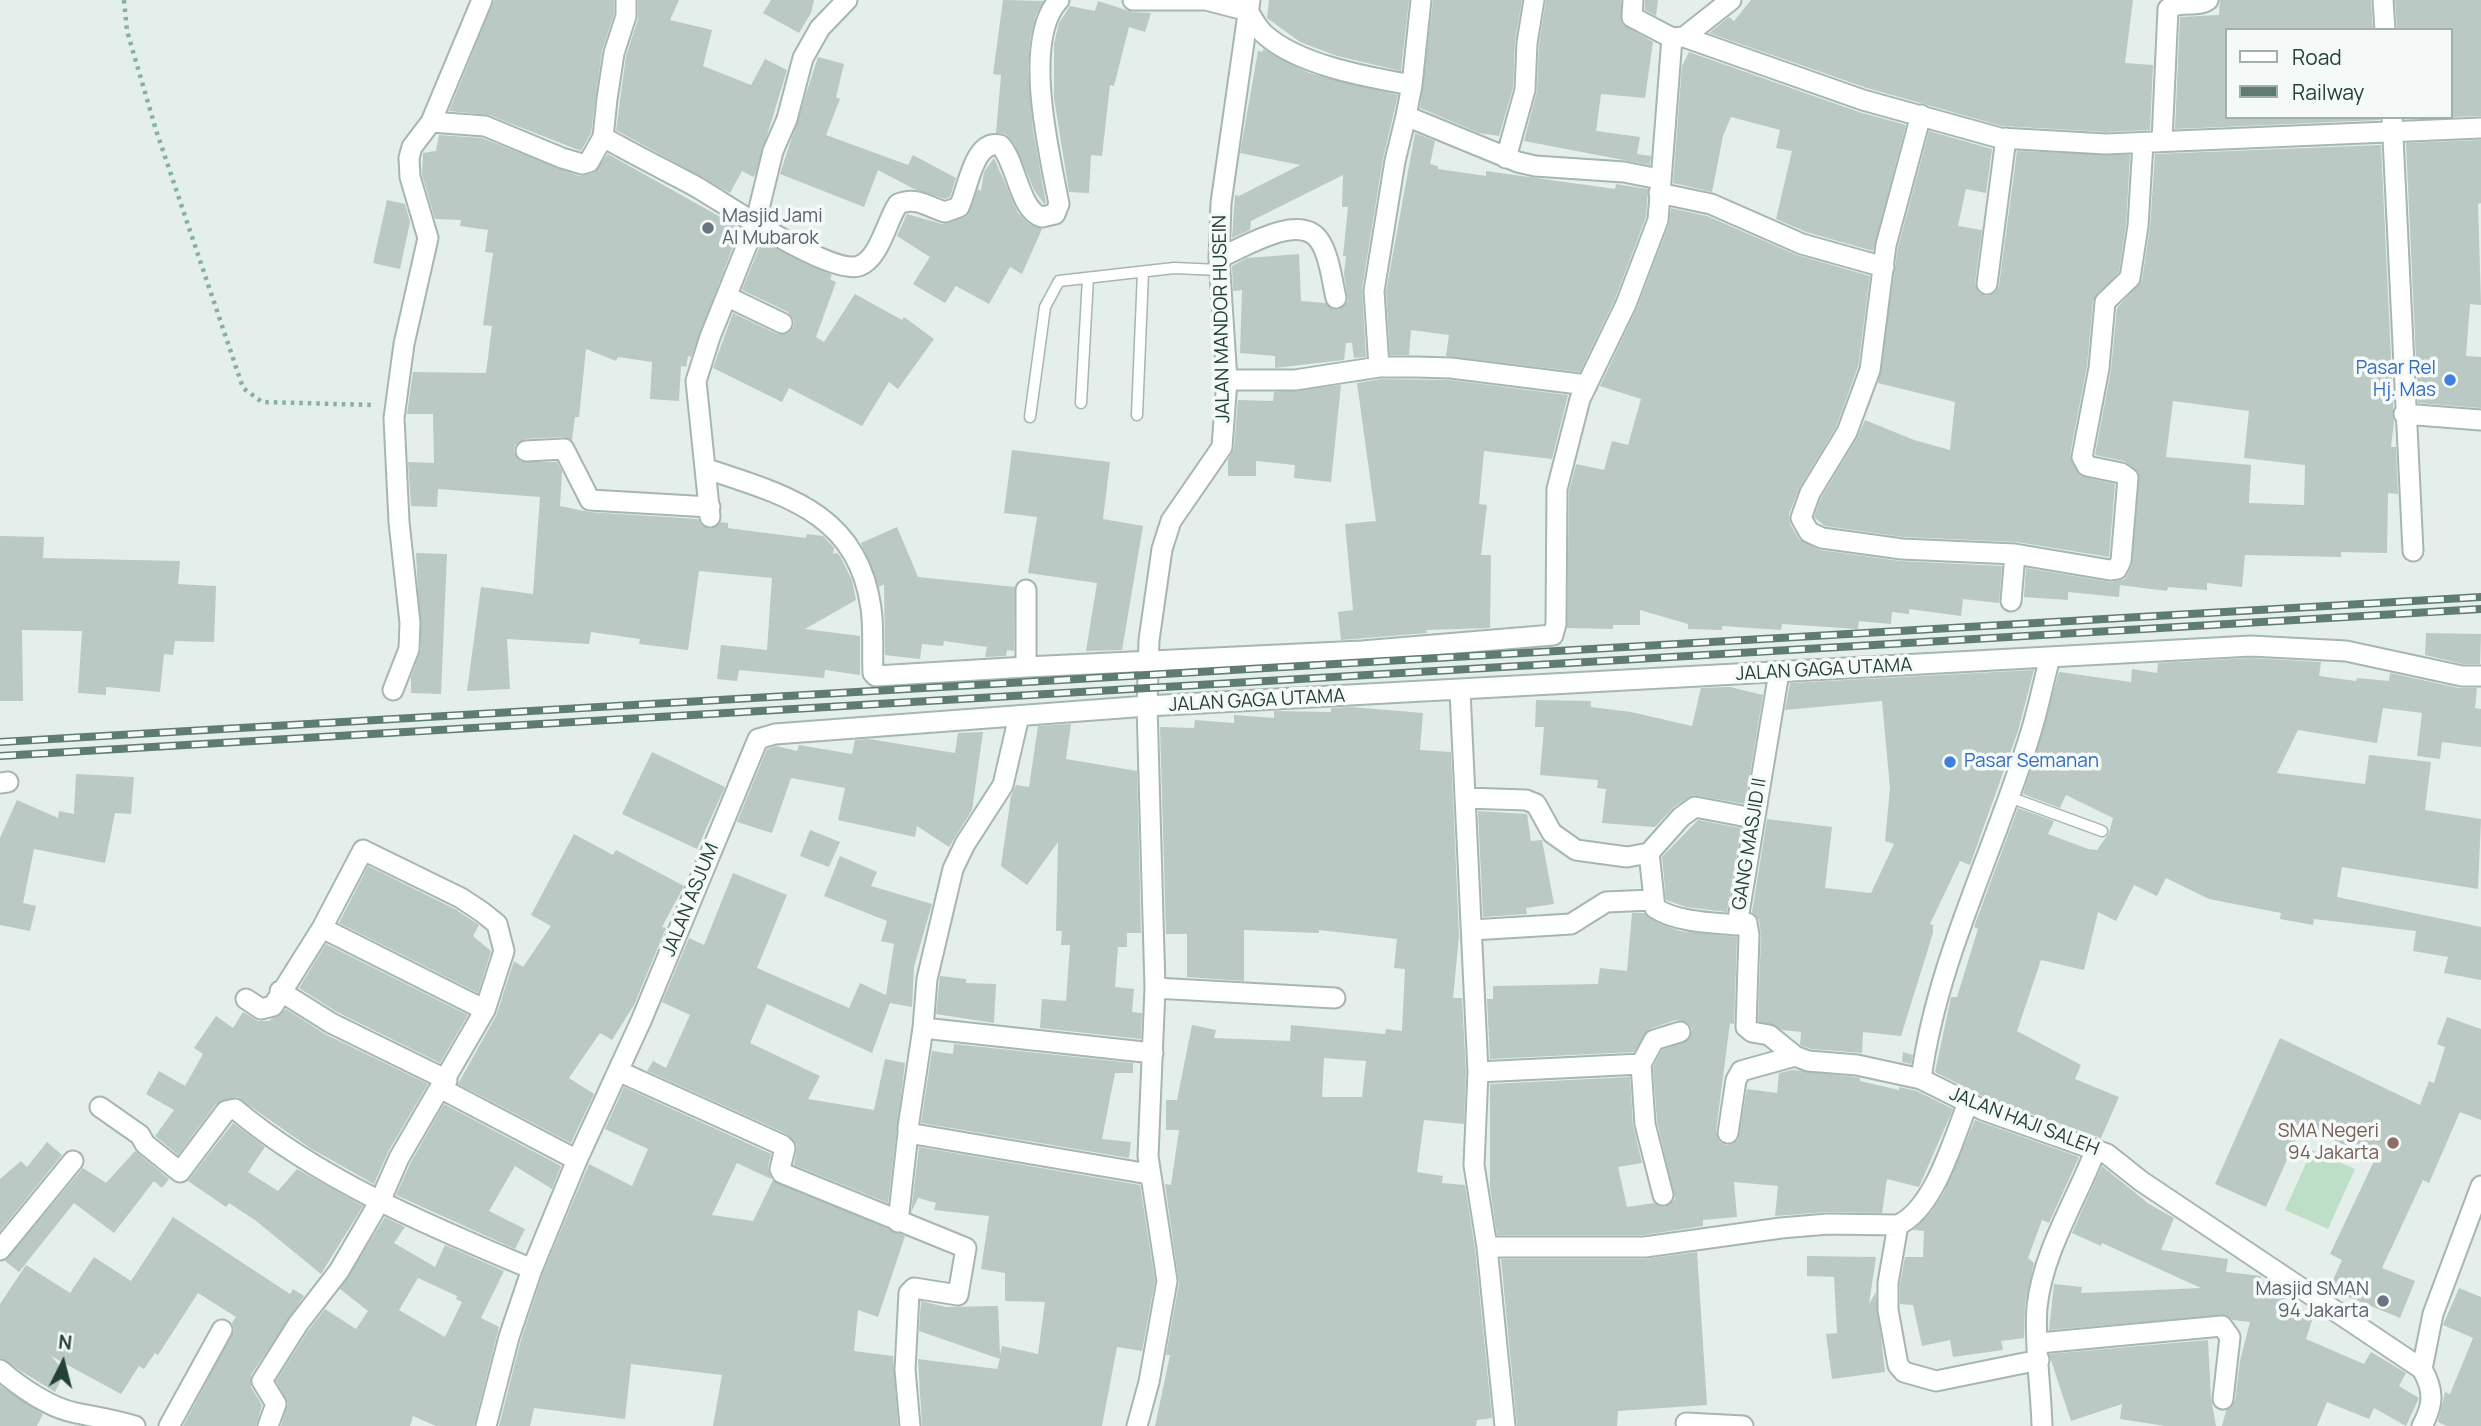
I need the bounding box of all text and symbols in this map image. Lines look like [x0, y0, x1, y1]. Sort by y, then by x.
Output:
legend [2226, 28, 2453, 119]
text: Road [2292, 43, 2342, 71]
text: Railway [2292, 78, 2364, 106]
place label: Masjid Jami Al Mubarok [722, 206, 823, 250]
street label: JALAN MANDOR HUSEIN [1209, 215, 1235, 423]
marker: Masjid Jami Al Mubarok [700, 220, 716, 236]
place label: Pasar Rel Hj. Mas [2356, 358, 2436, 402]
marker: Pasar Rel Hj. Mas [2442, 372, 2458, 388]
street label: JALAN GAGA UTAMA [1735, 654, 1913, 686]
street label: JALAN GAGA UTAMA [1168, 685, 1346, 717]
place label: Pasar Semanan [1964, 751, 2099, 773]
marker: Pasar Semanan [1942, 754, 1958, 770]
street label: GANG MASJID II [1728, 776, 1772, 912]
street label: JALAN ASJUM [658, 840, 724, 960]
street label: JALAN HAJI SALEH [1946, 1083, 2102, 1161]
place label: SMA Negeri 94 Jakarta [2278, 1121, 2379, 1165]
marker: SMA Negeri 94 Jakarta [2385, 1135, 2401, 1151]
place label: Masjid SMAN 94 Jakarta [2256, 1279, 2369, 1323]
marker: Masjid SMAN 94 Jakarta [2375, 1293, 2391, 1309]
north arrow [28, 1328, 98, 1398]
text: N [57, 1328, 73, 1356]

